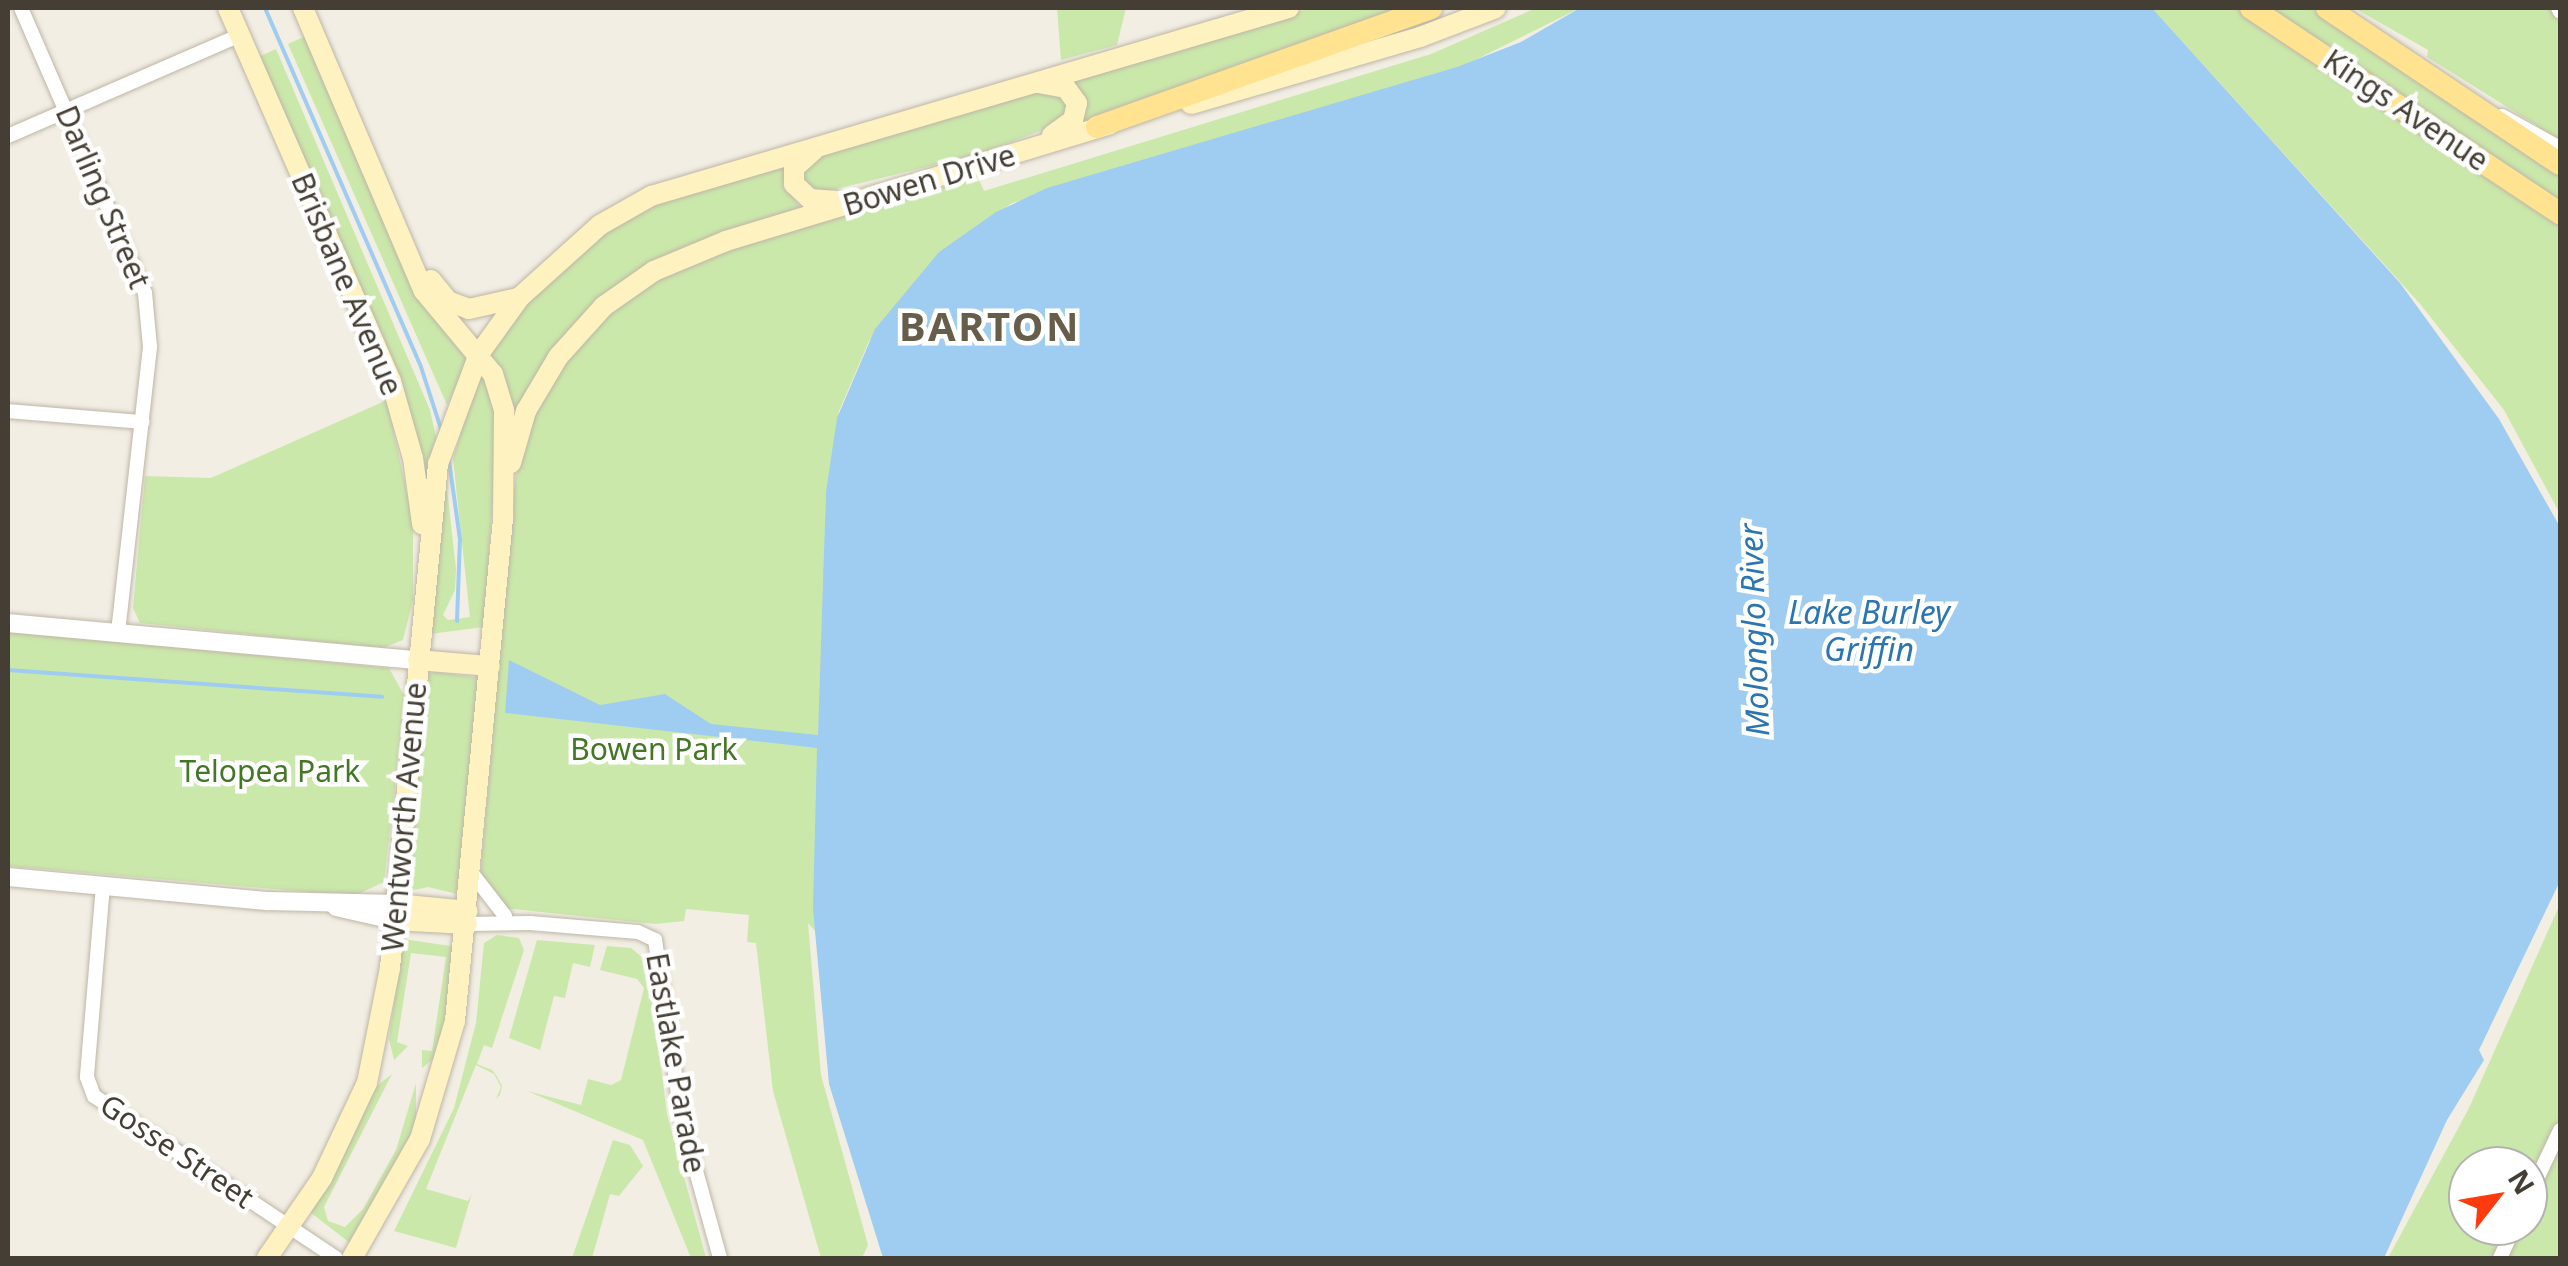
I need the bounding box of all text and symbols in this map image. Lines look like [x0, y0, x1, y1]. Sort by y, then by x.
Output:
street label: Kings Avenue [2317, 42, 2495, 178]
street label: Darling Street [48, 100, 158, 294]
street label: Bowen Drive [839, 137, 1019, 223]
street label: Brisbane Avenue [284, 167, 410, 401]
district label: BARTON [899, 302, 1081, 350]
water label: Molonglo River [1731, 523, 1777, 737]
water label: Lake Burley Griffin [1788, 594, 1950, 669]
street label: Wentworth Avenue [374, 681, 434, 953]
park label: Bowen Park [570, 731, 738, 767]
park label: Telopea Park [180, 753, 360, 789]
street label: Eastlake Parade [639, 950, 713, 1176]
street label: Gosse Street [93, 1087, 261, 1215]
north arrow [2448, 1146, 2548, 1246]
text: N [2500, 1162, 2544, 1201]

